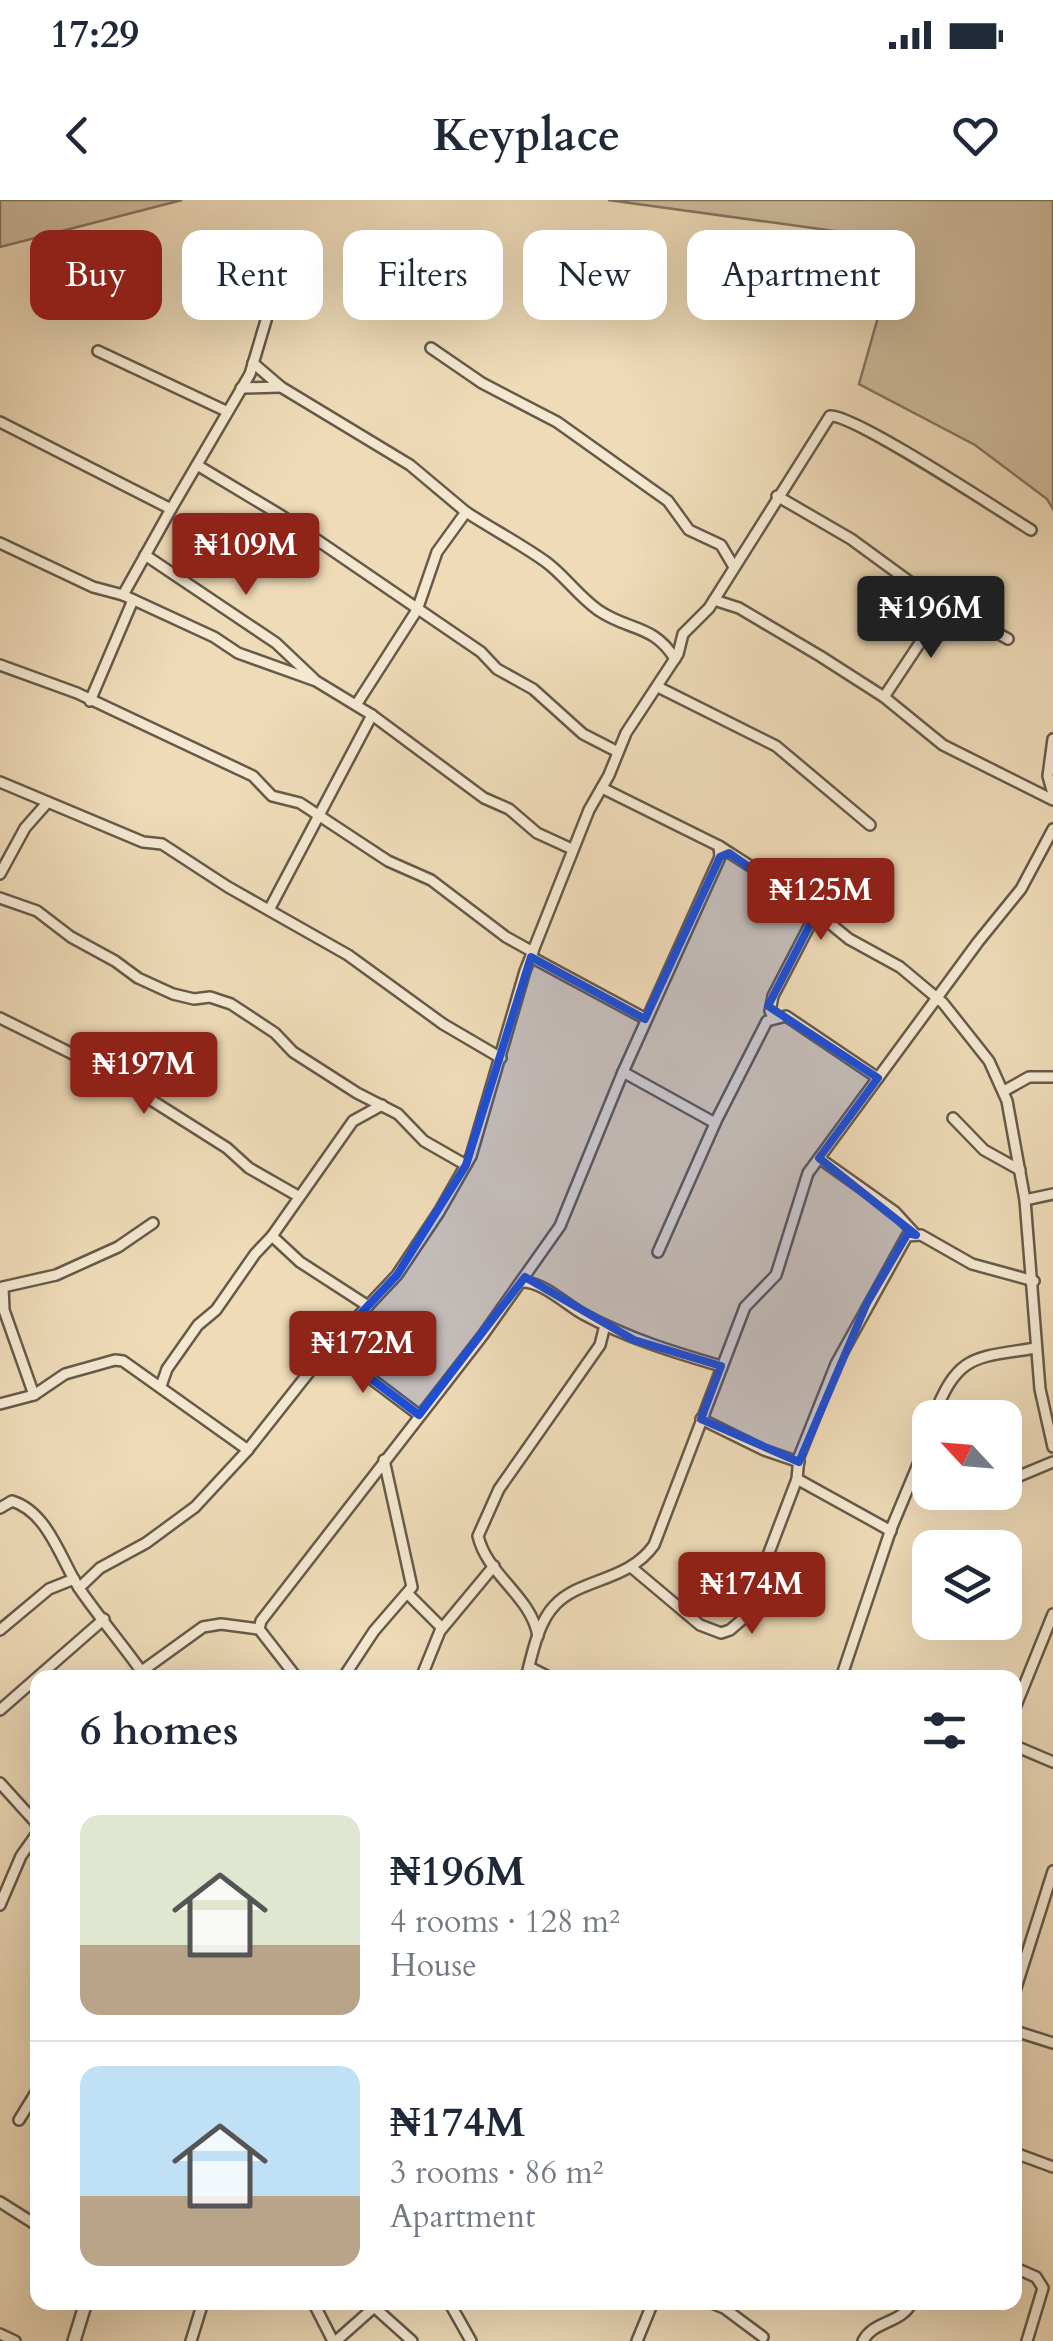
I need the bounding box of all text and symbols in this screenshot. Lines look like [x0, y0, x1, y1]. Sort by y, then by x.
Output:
text: 17:29 [50, 9, 139, 61]
text: Keyplace [433, 105, 620, 166]
icon: back [50, 108, 105, 163]
icon: heart [948, 108, 1003, 163]
chip: Buy [30, 230, 162, 320]
chip: Rent [182, 230, 323, 320]
chip: Filters [343, 230, 503, 320]
chip: New [523, 230, 667, 320]
chip: Apartment [687, 230, 915, 320]
pin: ₦109M [176, 513, 316, 598]
text: ₦109M [194, 523, 298, 567]
pin: ₦196M [861, 576, 1001, 661]
text: ₦196M [879, 586, 983, 630]
pin: ₦125M [751, 858, 891, 943]
text: ₦125M [769, 868, 873, 912]
pin: ₦197M [74, 1032, 214, 1117]
text: ₦197M [92, 1042, 196, 1086]
pin: ₦172M [293, 1311, 433, 1396]
text: ₦172M [311, 1321, 415, 1365]
north arrow [912, 1400, 1022, 1510]
map controls [912, 1400, 1022, 1640]
button: layers [912, 1530, 1022, 1640]
pin: ₦174M [682, 1552, 822, 1637]
text: ₦174M [700, 1562, 804, 1606]
text: 6 homes [80, 1702, 238, 1759]
icon: filters [917, 1703, 972, 1758]
text: ₦196M [390, 1843, 526, 1900]
icon: home [160, 1855, 280, 1975]
text: 4 rooms · 128 m² [390, 1900, 620, 1944]
text: House [390, 1944, 477, 1988]
text: ₦174M [390, 2094, 526, 2151]
icon: home [160, 2106, 280, 2226]
text: 3 rooms · 86 m² [390, 2151, 603, 2195]
text: Apartment [390, 2195, 535, 2239]

